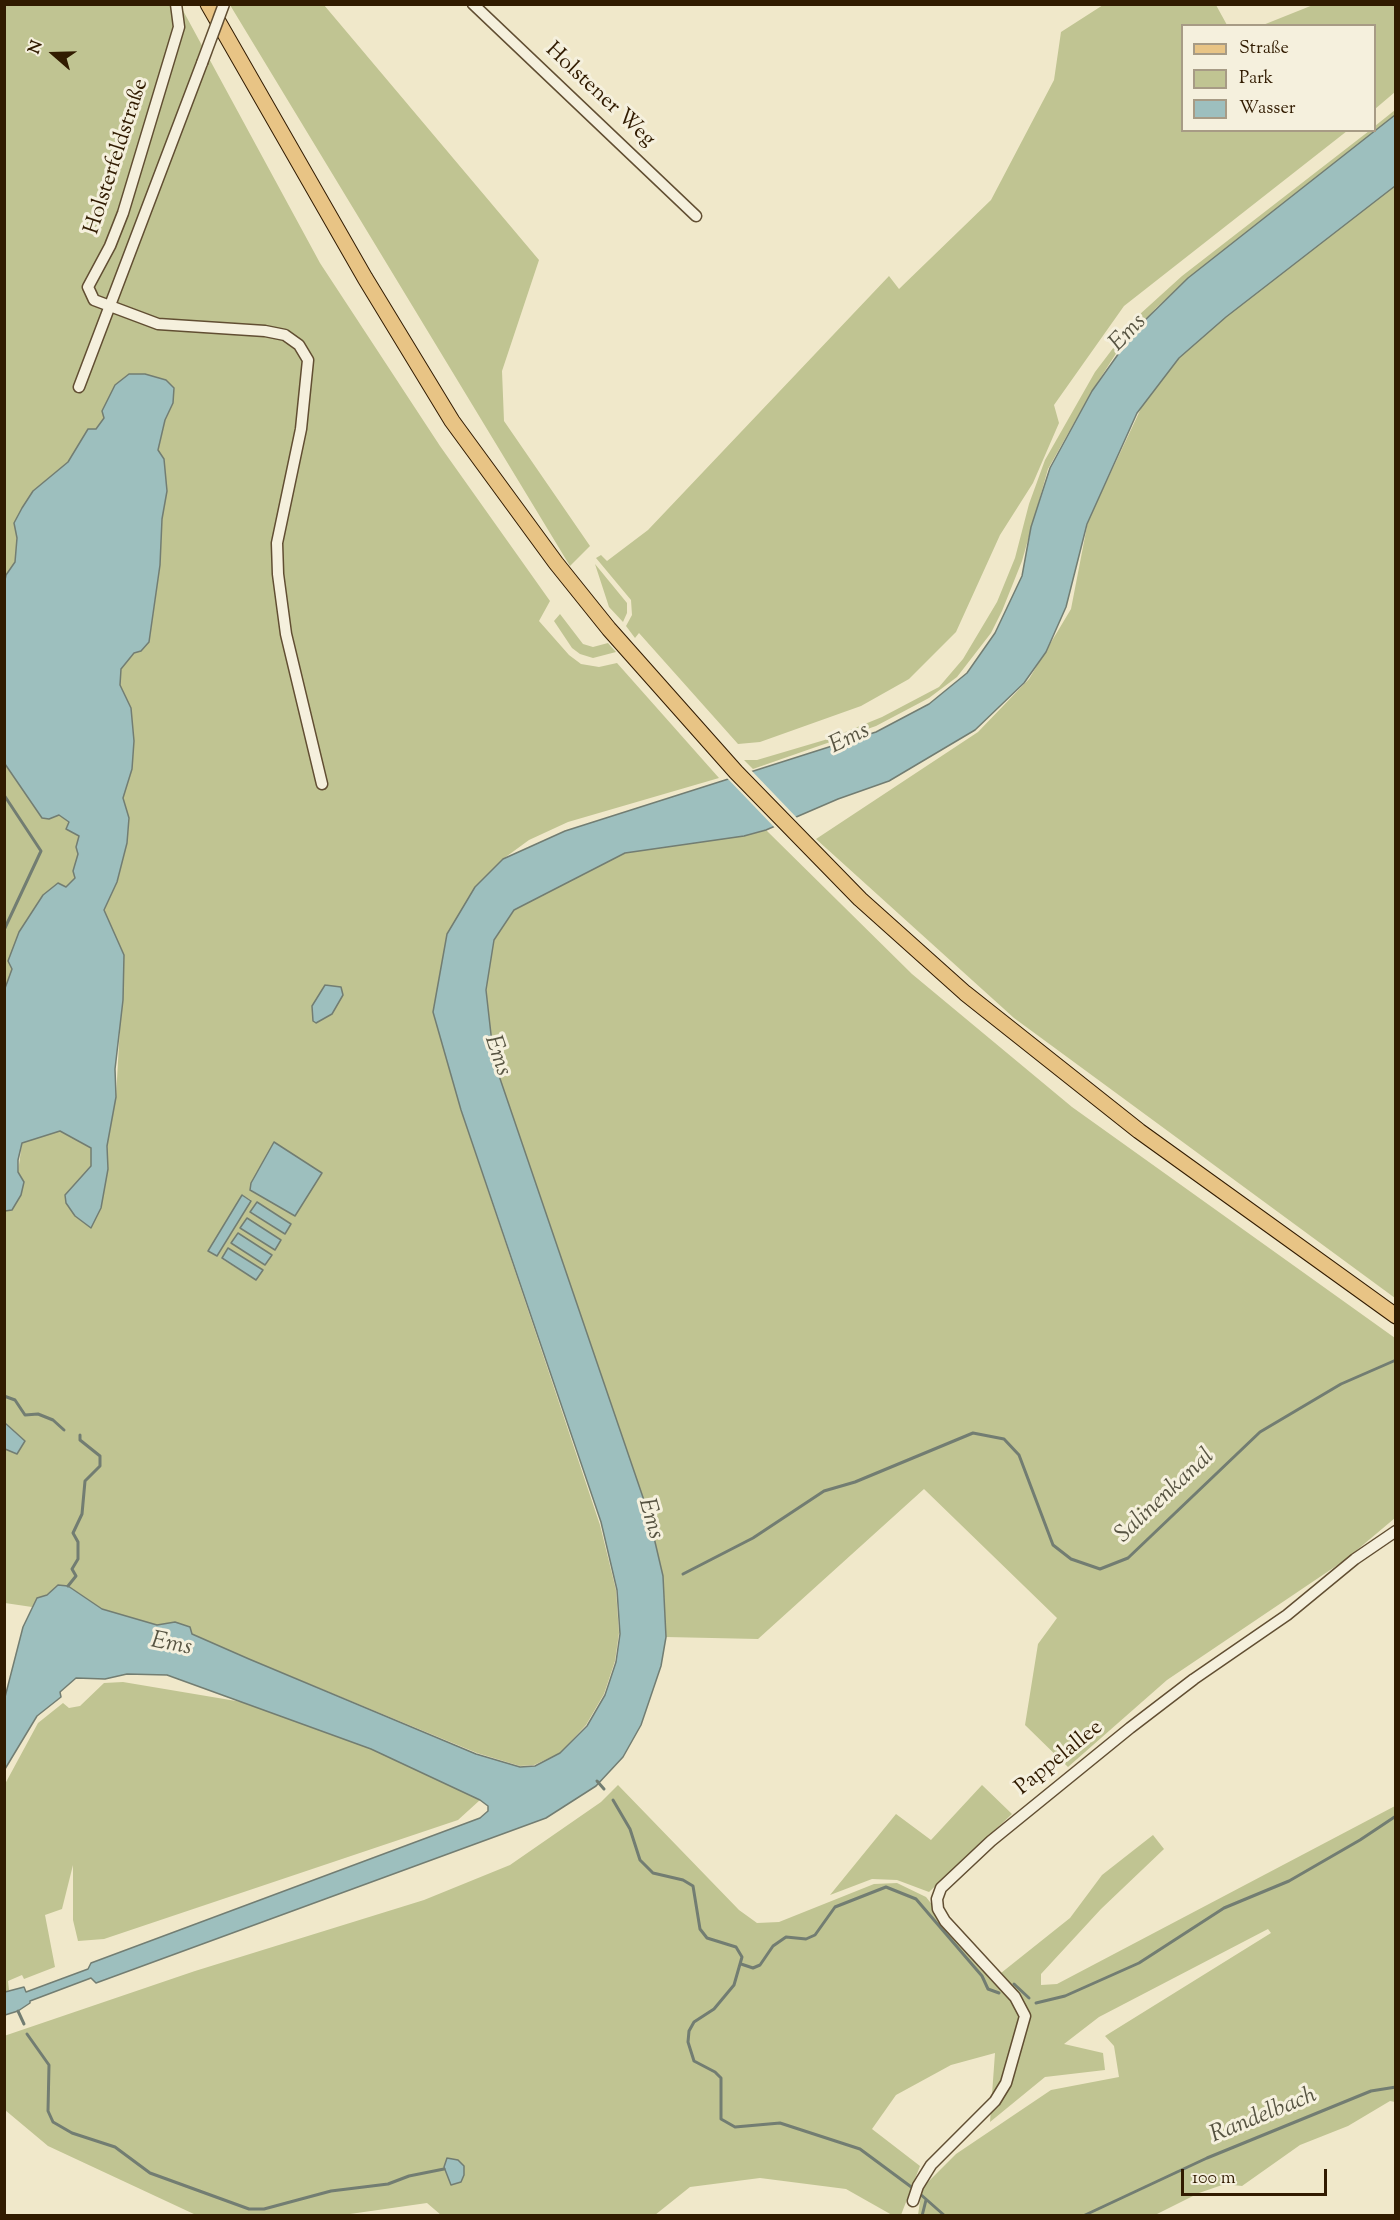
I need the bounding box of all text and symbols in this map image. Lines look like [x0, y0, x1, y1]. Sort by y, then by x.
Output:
north arrow [24, 24, 84, 84]
legend [1181, 24, 1376, 132]
text: Straße [1239, 36, 1289, 62]
text: N [24, 38, 50, 58]
street label: Holstener Weg [538, 38, 660, 154]
text: Park [1239, 66, 1273, 92]
street label: Holsterfeldstraße [80, 76, 156, 238]
text: Wasser [1239, 96, 1296, 122]
water label: Ems [1104, 309, 1154, 359]
water label: Ems [825, 718, 875, 762]
water label: Ems [476, 1032, 516, 1080]
water label: Salinenkanal [1110, 1444, 1222, 1550]
water label: Ems [629, 1495, 669, 1543]
water label: Ems [148, 1628, 194, 1664]
street label: Pappelallee [1011, 1716, 1109, 1802]
water label: Randelbach [1206, 2083, 1322, 2151]
scale bar [1184, 2157, 1330, 2195]
text: 100 m [1192, 2166, 1236, 2192]

